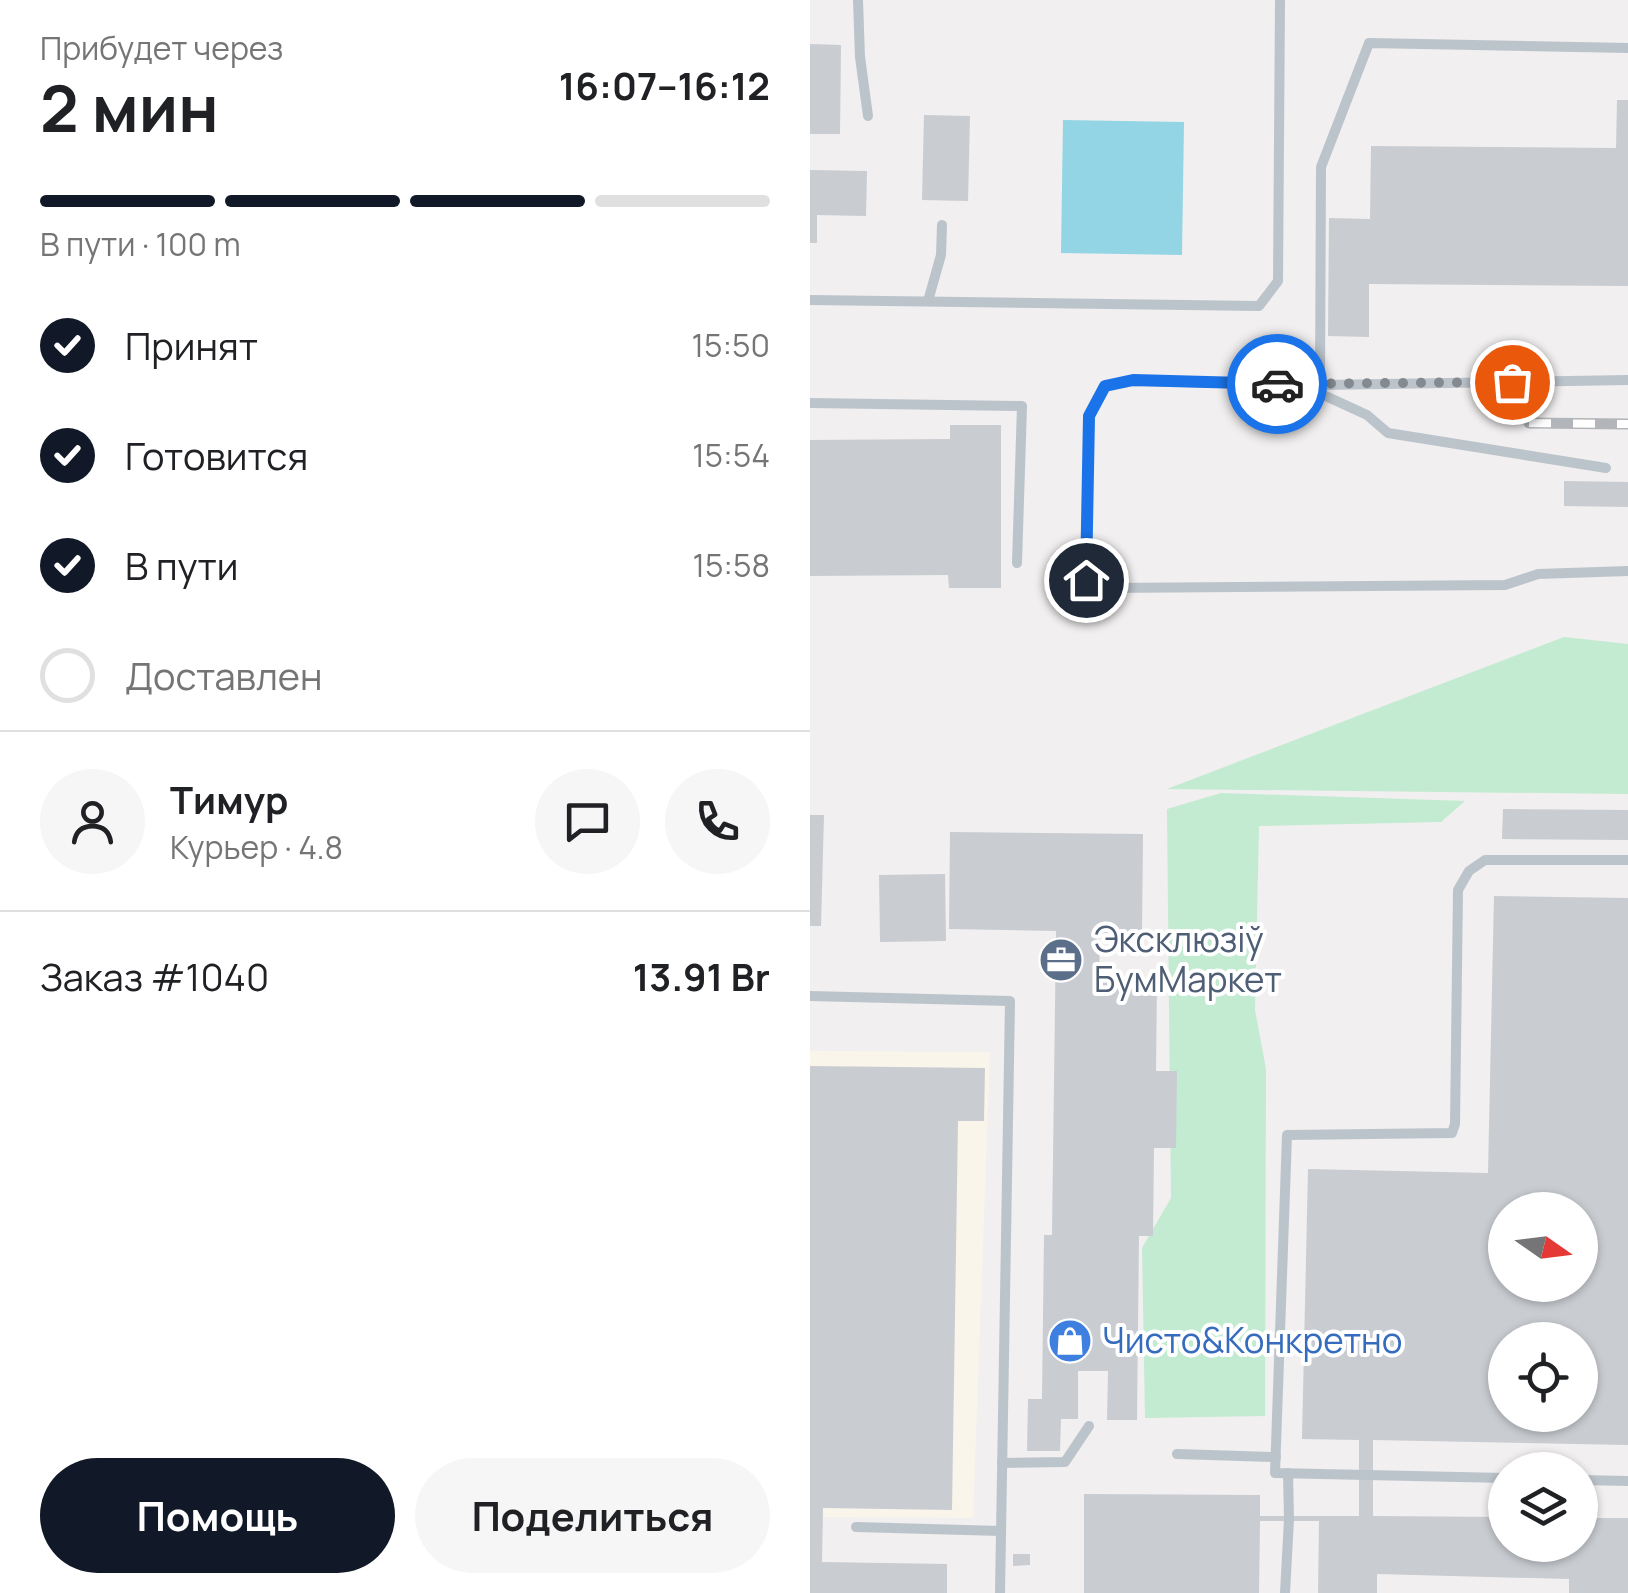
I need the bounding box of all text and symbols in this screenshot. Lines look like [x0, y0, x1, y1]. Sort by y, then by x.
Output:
text: Прибудет через [40, 26, 283, 70]
text: 16:07–16:12 [559, 59, 770, 111]
text: 2 мин [40, 63, 219, 152]
text: В пути · 100 m [40, 222, 241, 266]
icon: check [40, 318, 95, 373]
text: Принят [125, 319, 258, 371]
text: 15:50 [691, 323, 770, 367]
courier [1227, 334, 1327, 434]
pin [1470, 340, 1555, 425]
icon: bag [1485, 355, 1540, 410]
icon: car [1250, 357, 1305, 412]
icon: check [40, 428, 95, 483]
text: Готовится [125, 429, 308, 481]
text: 15:54 [692, 433, 770, 477]
icon: check [40, 538, 95, 593]
pin [1044, 538, 1129, 623]
text: В пути [125, 539, 238, 591]
text: 15:58 [692, 543, 770, 587]
icon: home [1059, 553, 1114, 608]
text: Доставлен [125, 649, 323, 701]
button: person [40, 769, 145, 874]
button: chat [535, 769, 640, 874]
button: phone [665, 769, 770, 874]
text: Тимур [170, 773, 288, 825]
text: Курьер · 4.8 [170, 825, 343, 869]
place label: Эксклюзіў БумМаркет [1094, 915, 1282, 1003]
office icon: Эксклюзіў БумМаркет [1038, 937, 1084, 983]
text: Заказ #1040 [40, 950, 269, 1002]
text: 13.91 Br [633, 950, 770, 1002]
north arrow [1488, 1192, 1598, 1302]
map controls [1488, 1192, 1598, 1562]
place label: Чисто&Конкретно [1102, 1316, 1403, 1364]
shop icon: Чисто&Конкретно [1047, 1318, 1093, 1364]
button: locate [1488, 1322, 1598, 1432]
button: layers [1488, 1452, 1598, 1562]
button: Помощь [40, 1458, 395, 1573]
button: Поделиться [415, 1458, 770, 1573]

